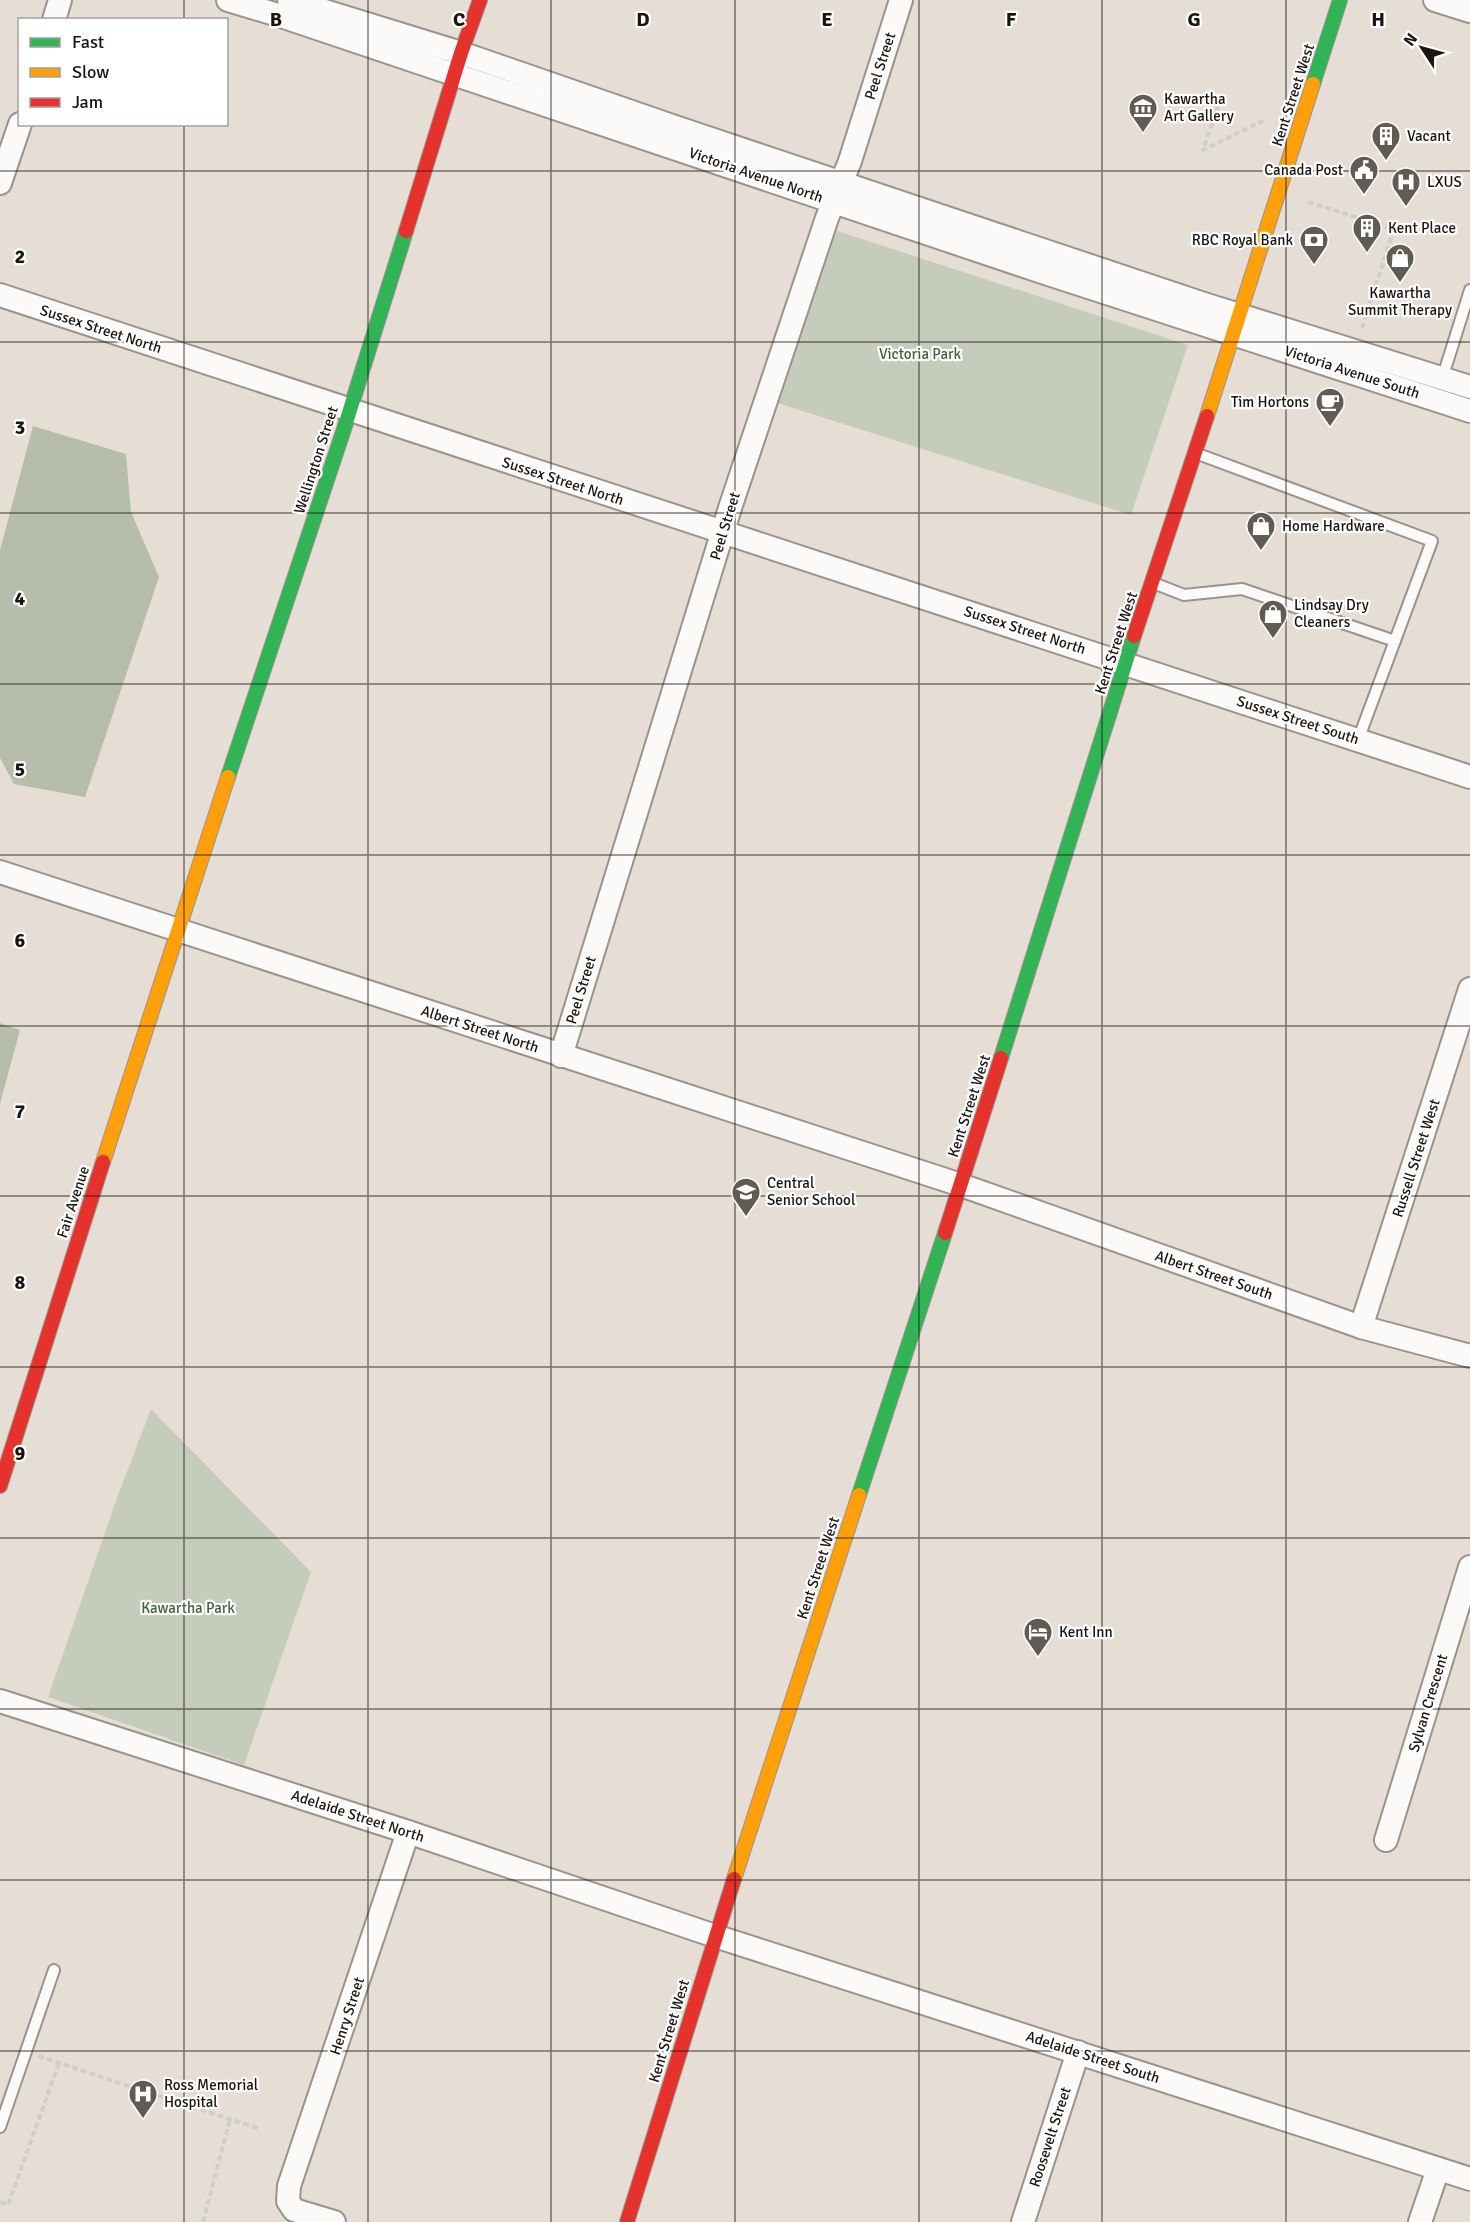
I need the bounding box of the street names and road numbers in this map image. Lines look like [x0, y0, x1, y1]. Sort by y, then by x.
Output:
street label: Peel Street [861, 30, 899, 102]
street label: Kent Street West [1268, 41, 1318, 149]
street label: Victoria Avenue North [686, 144, 826, 206]
street label: Sussex Street North [38, 301, 164, 357]
street label: Victoria Avenue South [1282, 342, 1422, 402]
street label: Wellington Street [290, 404, 342, 516]
street label: Sussex Street North [500, 453, 626, 509]
street label: Peel Street [706, 490, 744, 562]
street label: Kent Street West [1091, 589, 1141, 697]
street label: Sussex Street North [962, 602, 1088, 658]
street label: Sussex Street South [1235, 692, 1361, 748]
street label: Peel Street [562, 954, 600, 1026]
street label: Albert Street North [419, 1001, 541, 1057]
street label: Kent Street West [944, 1052, 994, 1160]
street label: Russell Street West [1388, 1097, 1444, 1219]
street label: Fair Avenue [53, 1164, 93, 1240]
street label: Albert Street South [1153, 1246, 1275, 1304]
street label: Kent Street West [793, 1514, 843, 1622]
street label: Sylvan Crescent [1405, 1652, 1451, 1754]
street label: Adelaide Street North [289, 1786, 427, 1846]
street label: Henry Street [326, 1975, 368, 2057]
street label: Kent Street West [645, 1977, 693, 2085]
street label: Adelaide Street South [1024, 2027, 1162, 2087]
street label: Roosevelt Street [1025, 2085, 1075, 2189]

